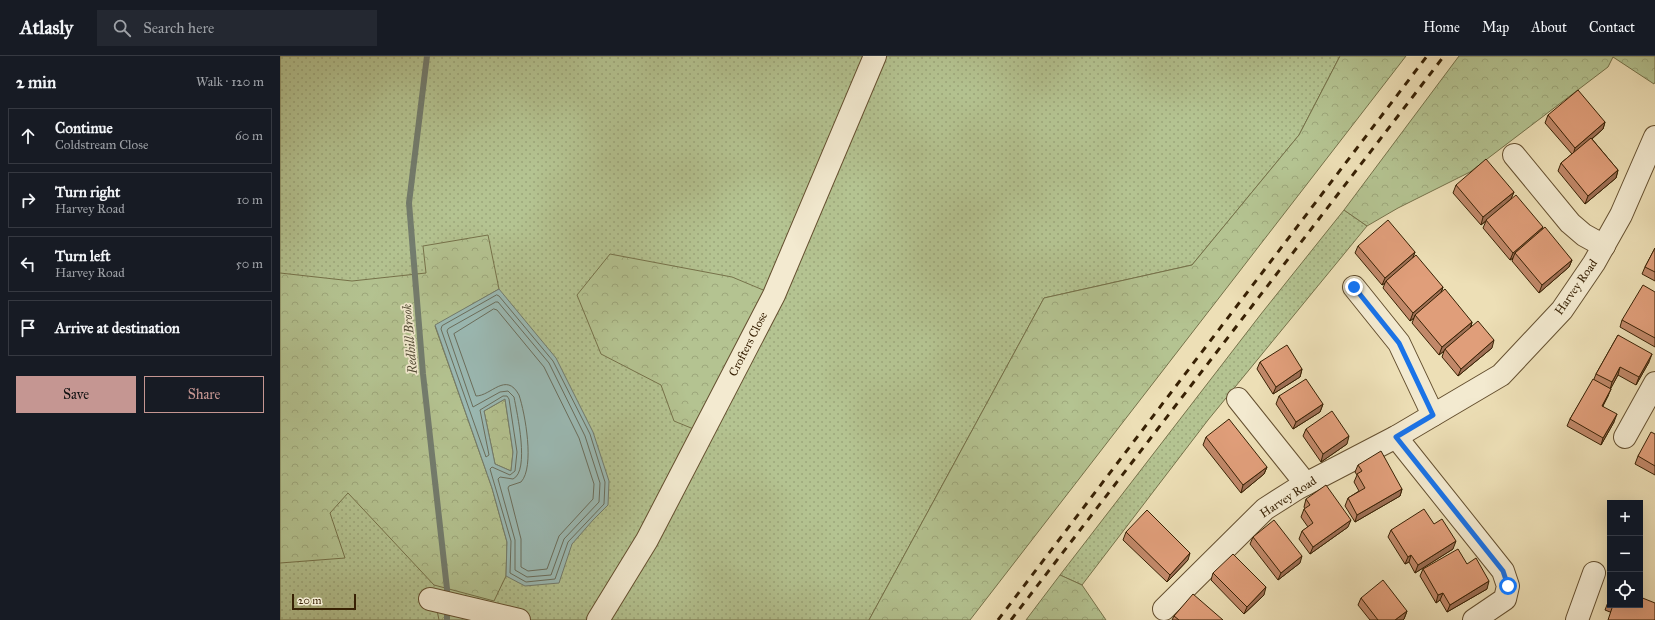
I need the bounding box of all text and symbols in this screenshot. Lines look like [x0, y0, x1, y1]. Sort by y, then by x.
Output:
search box [97, 10, 377, 46]
text: Atlasly [20, 16, 73, 39]
icon: search [111, 17, 133, 39]
text: Search here [143, 19, 214, 37]
text: Home [1423, 19, 1460, 36]
text: Map [1482, 19, 1509, 36]
text: About [1531, 19, 1567, 36]
text: Contact [1589, 19, 1635, 36]
text: 2 min [16, 72, 56, 93]
text: Walk · 120 m [196, 74, 264, 90]
text: Continue [55, 119, 113, 137]
icon: ahead [17, 125, 39, 147]
text: 60 m [235, 128, 263, 144]
text: Coldstream Close [55, 137, 148, 153]
text: Turn right [55, 183, 120, 201]
icon: right [17, 189, 39, 211]
text: 10 m [237, 192, 263, 208]
text: Harvey Road [55, 201, 125, 217]
text: Turn left [55, 247, 111, 265]
icon: left [17, 253, 39, 275]
text: 50 m [236, 256, 263, 272]
street label: Harvey Road [1552, 257, 1600, 317]
text: Harvey Road [55, 265, 125, 281]
route end [1345, 278, 1363, 296]
water label: Redhill Brook [399, 303, 421, 376]
street label: Crofters Close [726, 309, 770, 379]
icon: arrive [17, 317, 39, 339]
text: Arrive at destination [55, 319, 180, 337]
button: Save [16, 376, 136, 413]
button: Share [144, 376, 264, 413]
street label: Harvey Road [1257, 474, 1319, 520]
map controls [1607, 500, 1643, 608]
button: + [1607, 500, 1643, 536]
button: − [1607, 536, 1643, 572]
button: locate [1607, 572, 1643, 608]
route start [1499, 577, 1517, 595]
scale bar [292, 592, 356, 611]
text: 20 m [298, 594, 321, 607]

